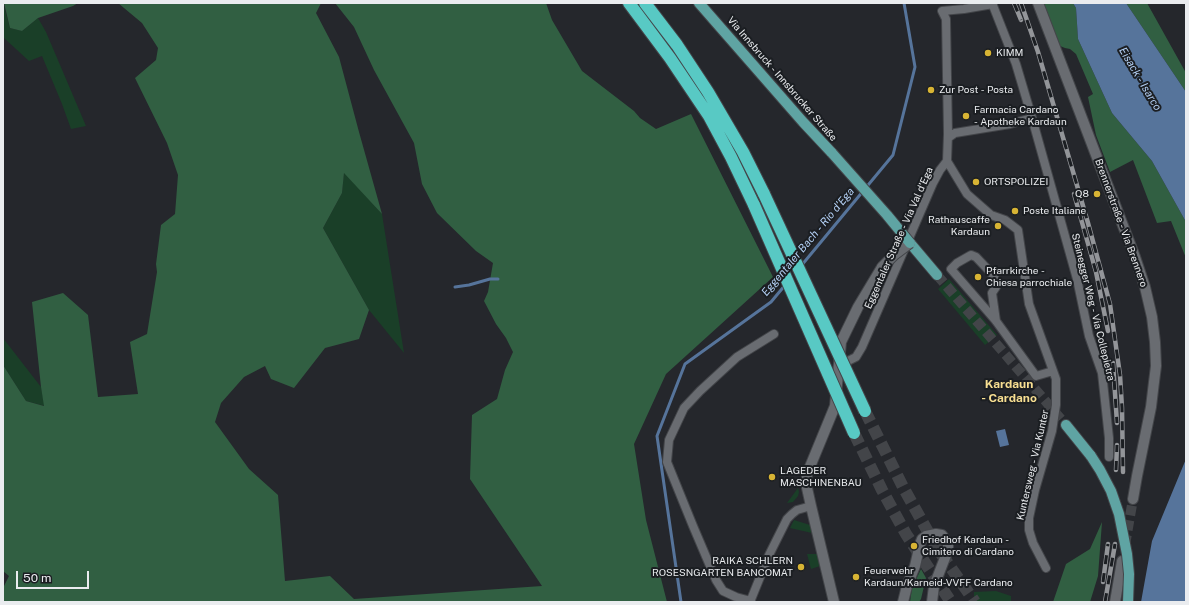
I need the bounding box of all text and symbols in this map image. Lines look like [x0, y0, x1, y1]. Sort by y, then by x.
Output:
street label: Via Innsbruck - Innsbrucker Straße [725, 14, 839, 144]
water label: Eisack - Isarco [1116, 45, 1164, 113]
place label: KIMM [996, 47, 1023, 59]
marker: KIMM [983, 48, 993, 58]
place label: Zur Post - Posta [939, 84, 1013, 96]
marker: Zur Post - Posta [926, 85, 936, 95]
place label: Farmacia Cardano - Apotheke Kardaun [974, 104, 1067, 128]
marker: Farmacia Cardano - Apotheke Kardaun [961, 111, 971, 121]
street label: Brennerstraße - Via Brennero [1092, 157, 1150, 289]
street label: Eggentaler Straße - Via Val d'Ega [862, 165, 936, 311]
place label: ORTSPOLIZEI [984, 176, 1048, 188]
marker: ORTSPOLIZEI [971, 177, 981, 187]
water label: Eggentaler Bach - Rio d'Ega [759, 185, 857, 299]
place label: Q8 [1075, 188, 1089, 200]
marker: Q8 [1092, 189, 1102, 199]
place label: Poste Italiane [1023, 205, 1086, 217]
marker: Poste Italiane [1010, 206, 1020, 216]
place label: Rathauscaffe Kardaun [928, 214, 990, 238]
marker: Rathauscaffe Kardaun [993, 221, 1003, 231]
street label: Steinegger Weg - Via Collepietra [1069, 232, 1117, 382]
place label: Pfarrkirche - Chiesa parrochiale [986, 265, 1072, 288]
marker: Pfarrkirche - Chiesa parrochiale [973, 272, 983, 282]
district label: Kardaun - Cardano [981, 377, 1037, 405]
street label: Kuntersweg - Via Kunter [1014, 409, 1052, 521]
place label: LAGEDER MASCHINENBAU [780, 465, 862, 488]
marker: LAGEDER MASCHINENBAU [767, 472, 777, 482]
place label: Friedhof Kardaun - Cimitero di Cardano [922, 534, 1014, 558]
marker: Friedhof Kardaun - Cimitero di Cardano [909, 541, 919, 551]
place label: RAIKA SCHLERN ROSESNGARTEN BANCOMAT [652, 555, 793, 578]
marker: RAIKA SCHLERN ROSESNGARTEN BANCOMAT [796, 562, 806, 572]
scale bar [18, 563, 91, 589]
place label: Feuerwehr Kardaun/Karneid-VVFF Cardano [864, 565, 1013, 588]
text: 50 m [23, 571, 51, 585]
marker: Feuerwehr Kardaun/Karneid-VVFF Cardano [851, 572, 861, 582]

